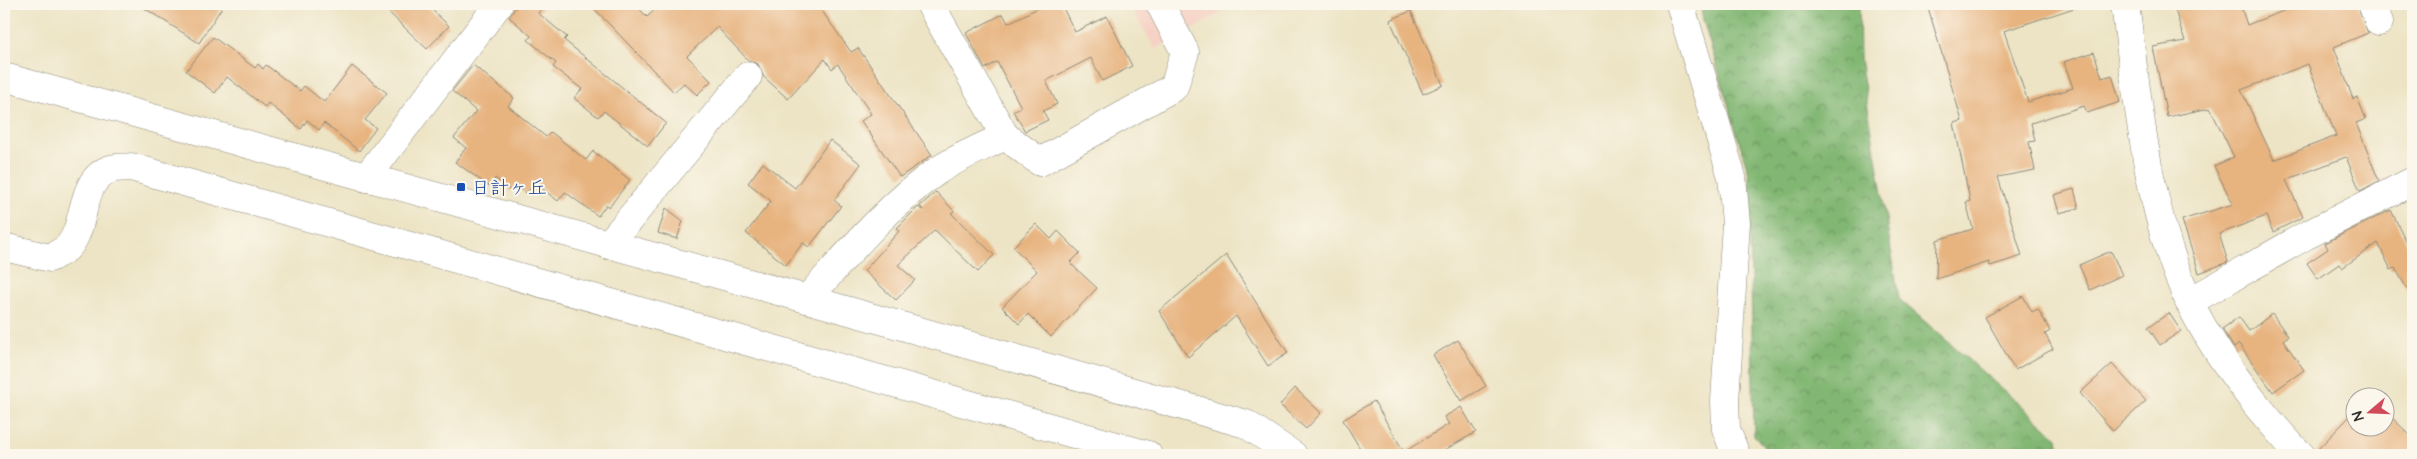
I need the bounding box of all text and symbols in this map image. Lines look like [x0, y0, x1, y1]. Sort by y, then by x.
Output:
place label: 日計ヶ丘 [471, 175, 547, 202]
marker: 日計ヶ丘 [455, 181, 467, 193]
north arrow [2344, 386, 2394, 436]
text: N [2348, 408, 2370, 423]

